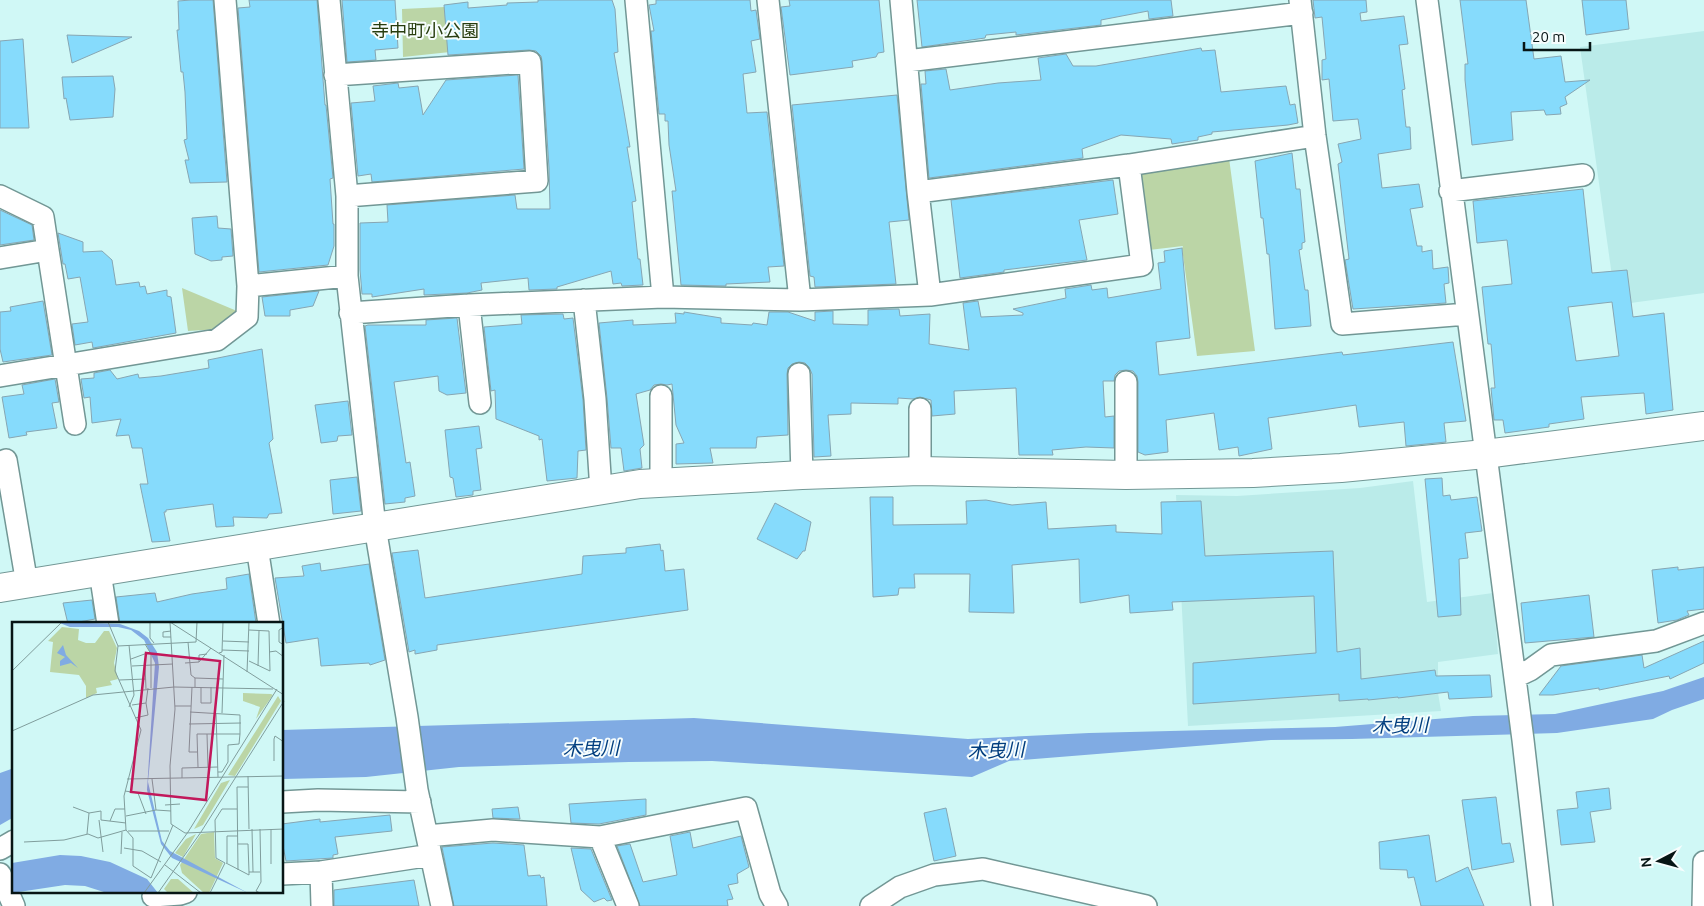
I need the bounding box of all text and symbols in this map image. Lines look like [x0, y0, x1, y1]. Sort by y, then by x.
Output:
park label: 寺中町小公園 [371, 20, 479, 40]
scale bar [1524, 20, 1590, 52]
text: 20 m [1532, 28, 1565, 45]
inset map [12, 622, 284, 894]
water label: 木曳川 [1371, 713, 1431, 736]
water label: 木曳川 [562, 736, 622, 759]
water label: 木曳川 [967, 738, 1027, 762]
north arrow [1634, 836, 1684, 886]
text: N [1638, 856, 1655, 868]

